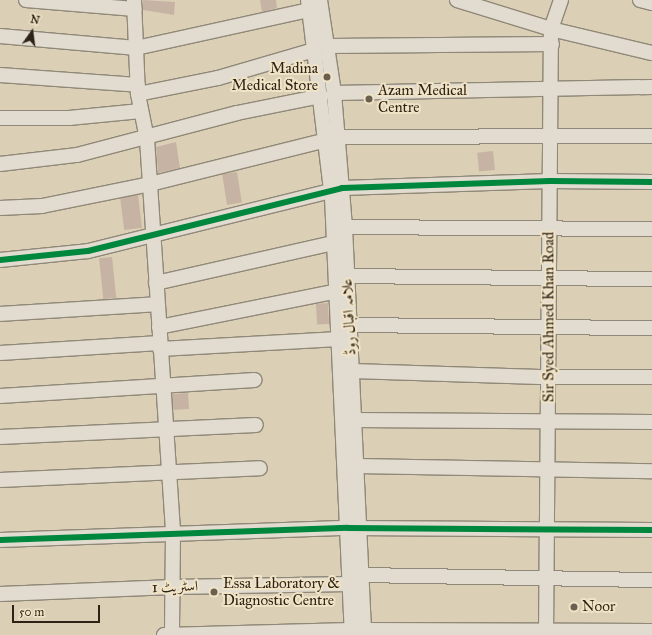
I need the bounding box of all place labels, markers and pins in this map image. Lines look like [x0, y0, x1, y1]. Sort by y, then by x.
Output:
place label: Madina Medical Store [232, 59, 318, 94]
marker: Madina Medical Store [321, 71, 333, 83]
place label: Azam Medical Centre [378, 81, 467, 116]
marker: Azam Medical Centre [363, 93, 375, 105]
place label: Essa Laboratory & Diagnostic Centre [223, 574, 340, 609]
marker: Essa Laboratory & Diagnostic Centre [208, 586, 220, 598]
place label: Noor [582, 598, 615, 616]
marker: Noor [569, 602, 579, 612]

